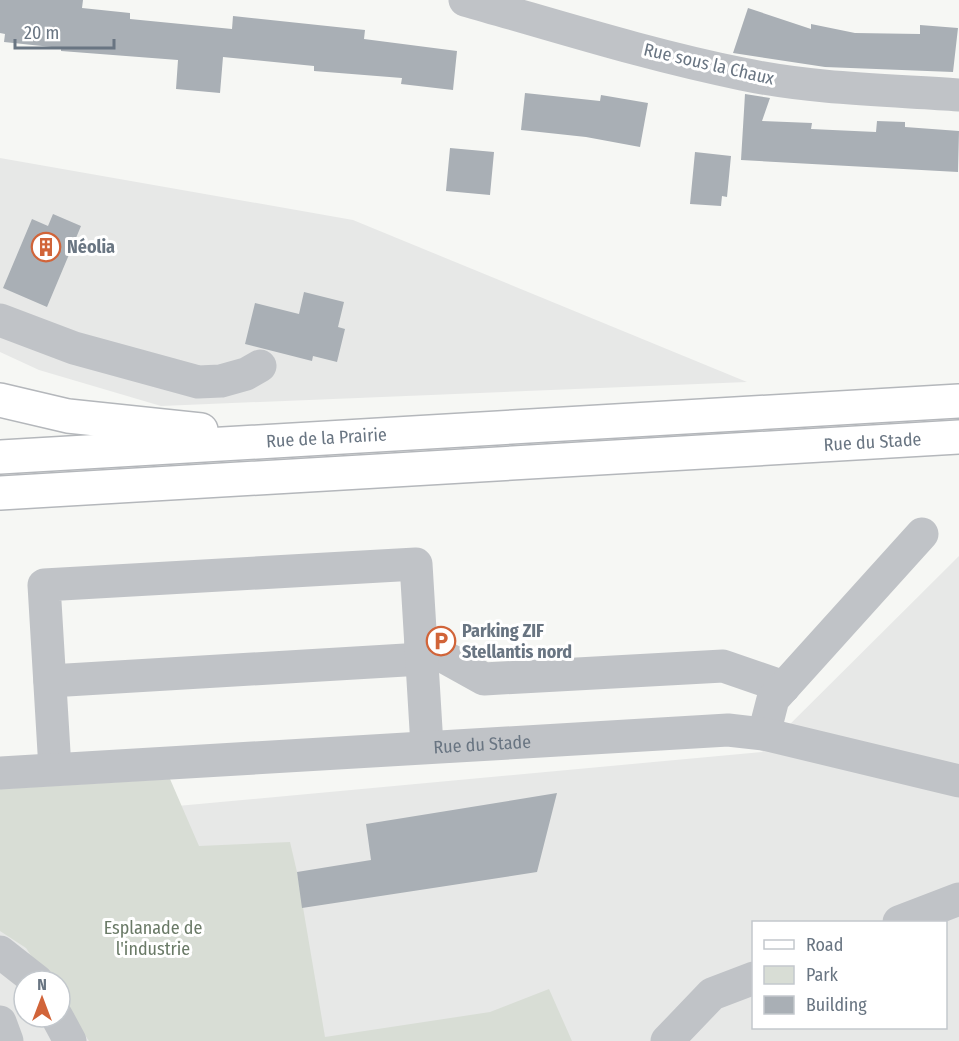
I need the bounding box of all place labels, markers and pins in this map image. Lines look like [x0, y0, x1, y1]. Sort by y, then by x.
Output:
building icon: Néolia [30, 231, 62, 263]
place label: Néolia [67, 236, 115, 258]
place label: Parking ZIF Stellantis nord [462, 620, 572, 663]
parking icon: Parking ZIF Stellantis nord [425, 625, 457, 657]

